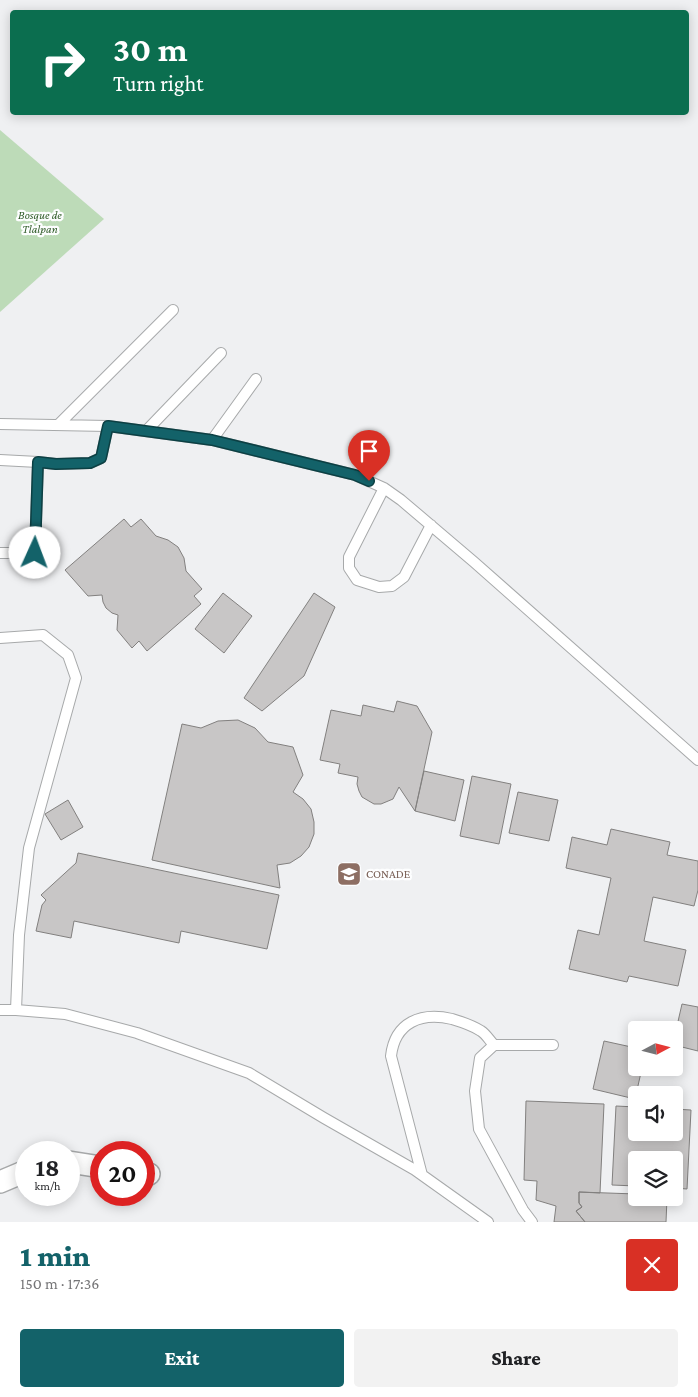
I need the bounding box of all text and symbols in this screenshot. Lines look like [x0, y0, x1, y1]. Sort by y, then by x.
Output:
icon: right [30, 30, 95, 95]
text: 30 m [113, 30, 188, 69]
text: Turn right [113, 71, 204, 96]
park label: Bosque de Tlalpan [18, 208, 62, 236]
pin [348, 430, 390, 481]
icon: arrive [355, 437, 383, 465]
position arrow [8, 526, 60, 578]
school or university icon: CONADE [336, 861, 362, 887]
place label: CONADE [366, 867, 411, 881]
north arrow [628, 1021, 682, 1076]
map controls [628, 1021, 683, 1206]
button: sound [628, 1086, 683, 1141]
speed limit sign: 20 [90, 1141, 155, 1206]
button: layers [628, 1151, 683, 1206]
text: 18 [36, 1154, 59, 1181]
text: km/h [35, 1179, 60, 1193]
text: 1 min [20, 1239, 90, 1272]
button: close [626, 1239, 678, 1291]
text: 150 m · 17:36 [20, 1275, 99, 1292]
button: Exit [20, 1329, 344, 1387]
button: Share [354, 1329, 678, 1387]

